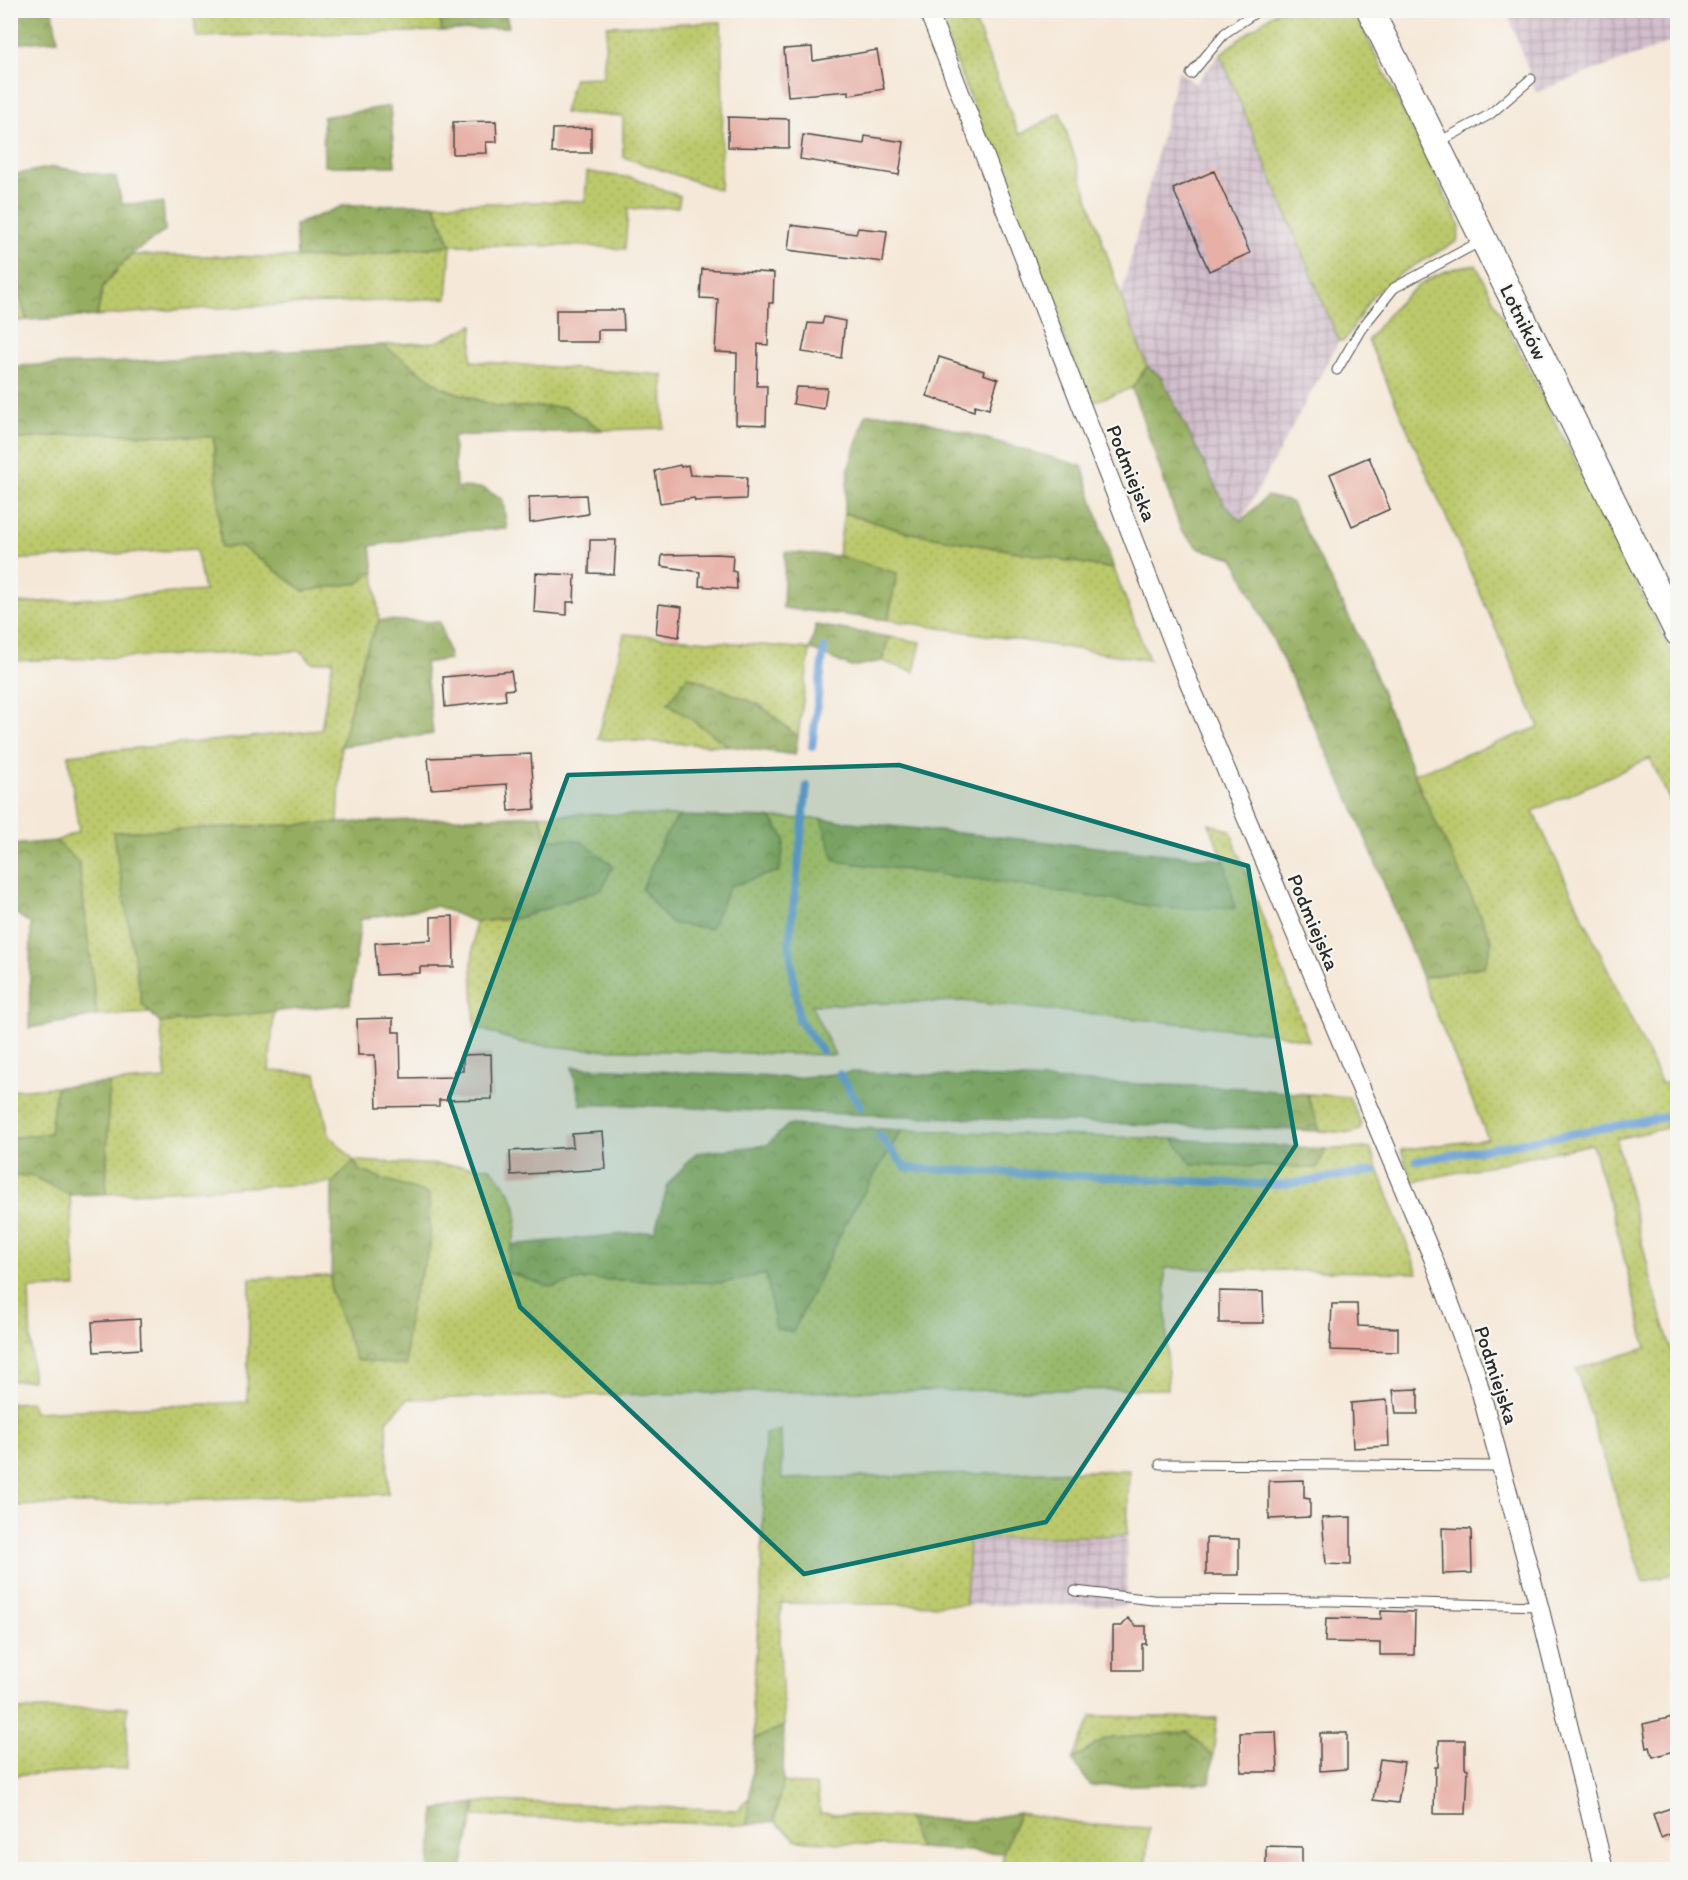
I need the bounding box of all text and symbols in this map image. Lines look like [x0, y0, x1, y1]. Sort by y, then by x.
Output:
street label: Lotników [1495, 280, 1553, 364]
street label: Podmiejska [1101, 421, 1163, 525]
street label: Podmiejska [1283, 870, 1346, 974]
street label: Podmiejska [1469, 1322, 1525, 1428]

